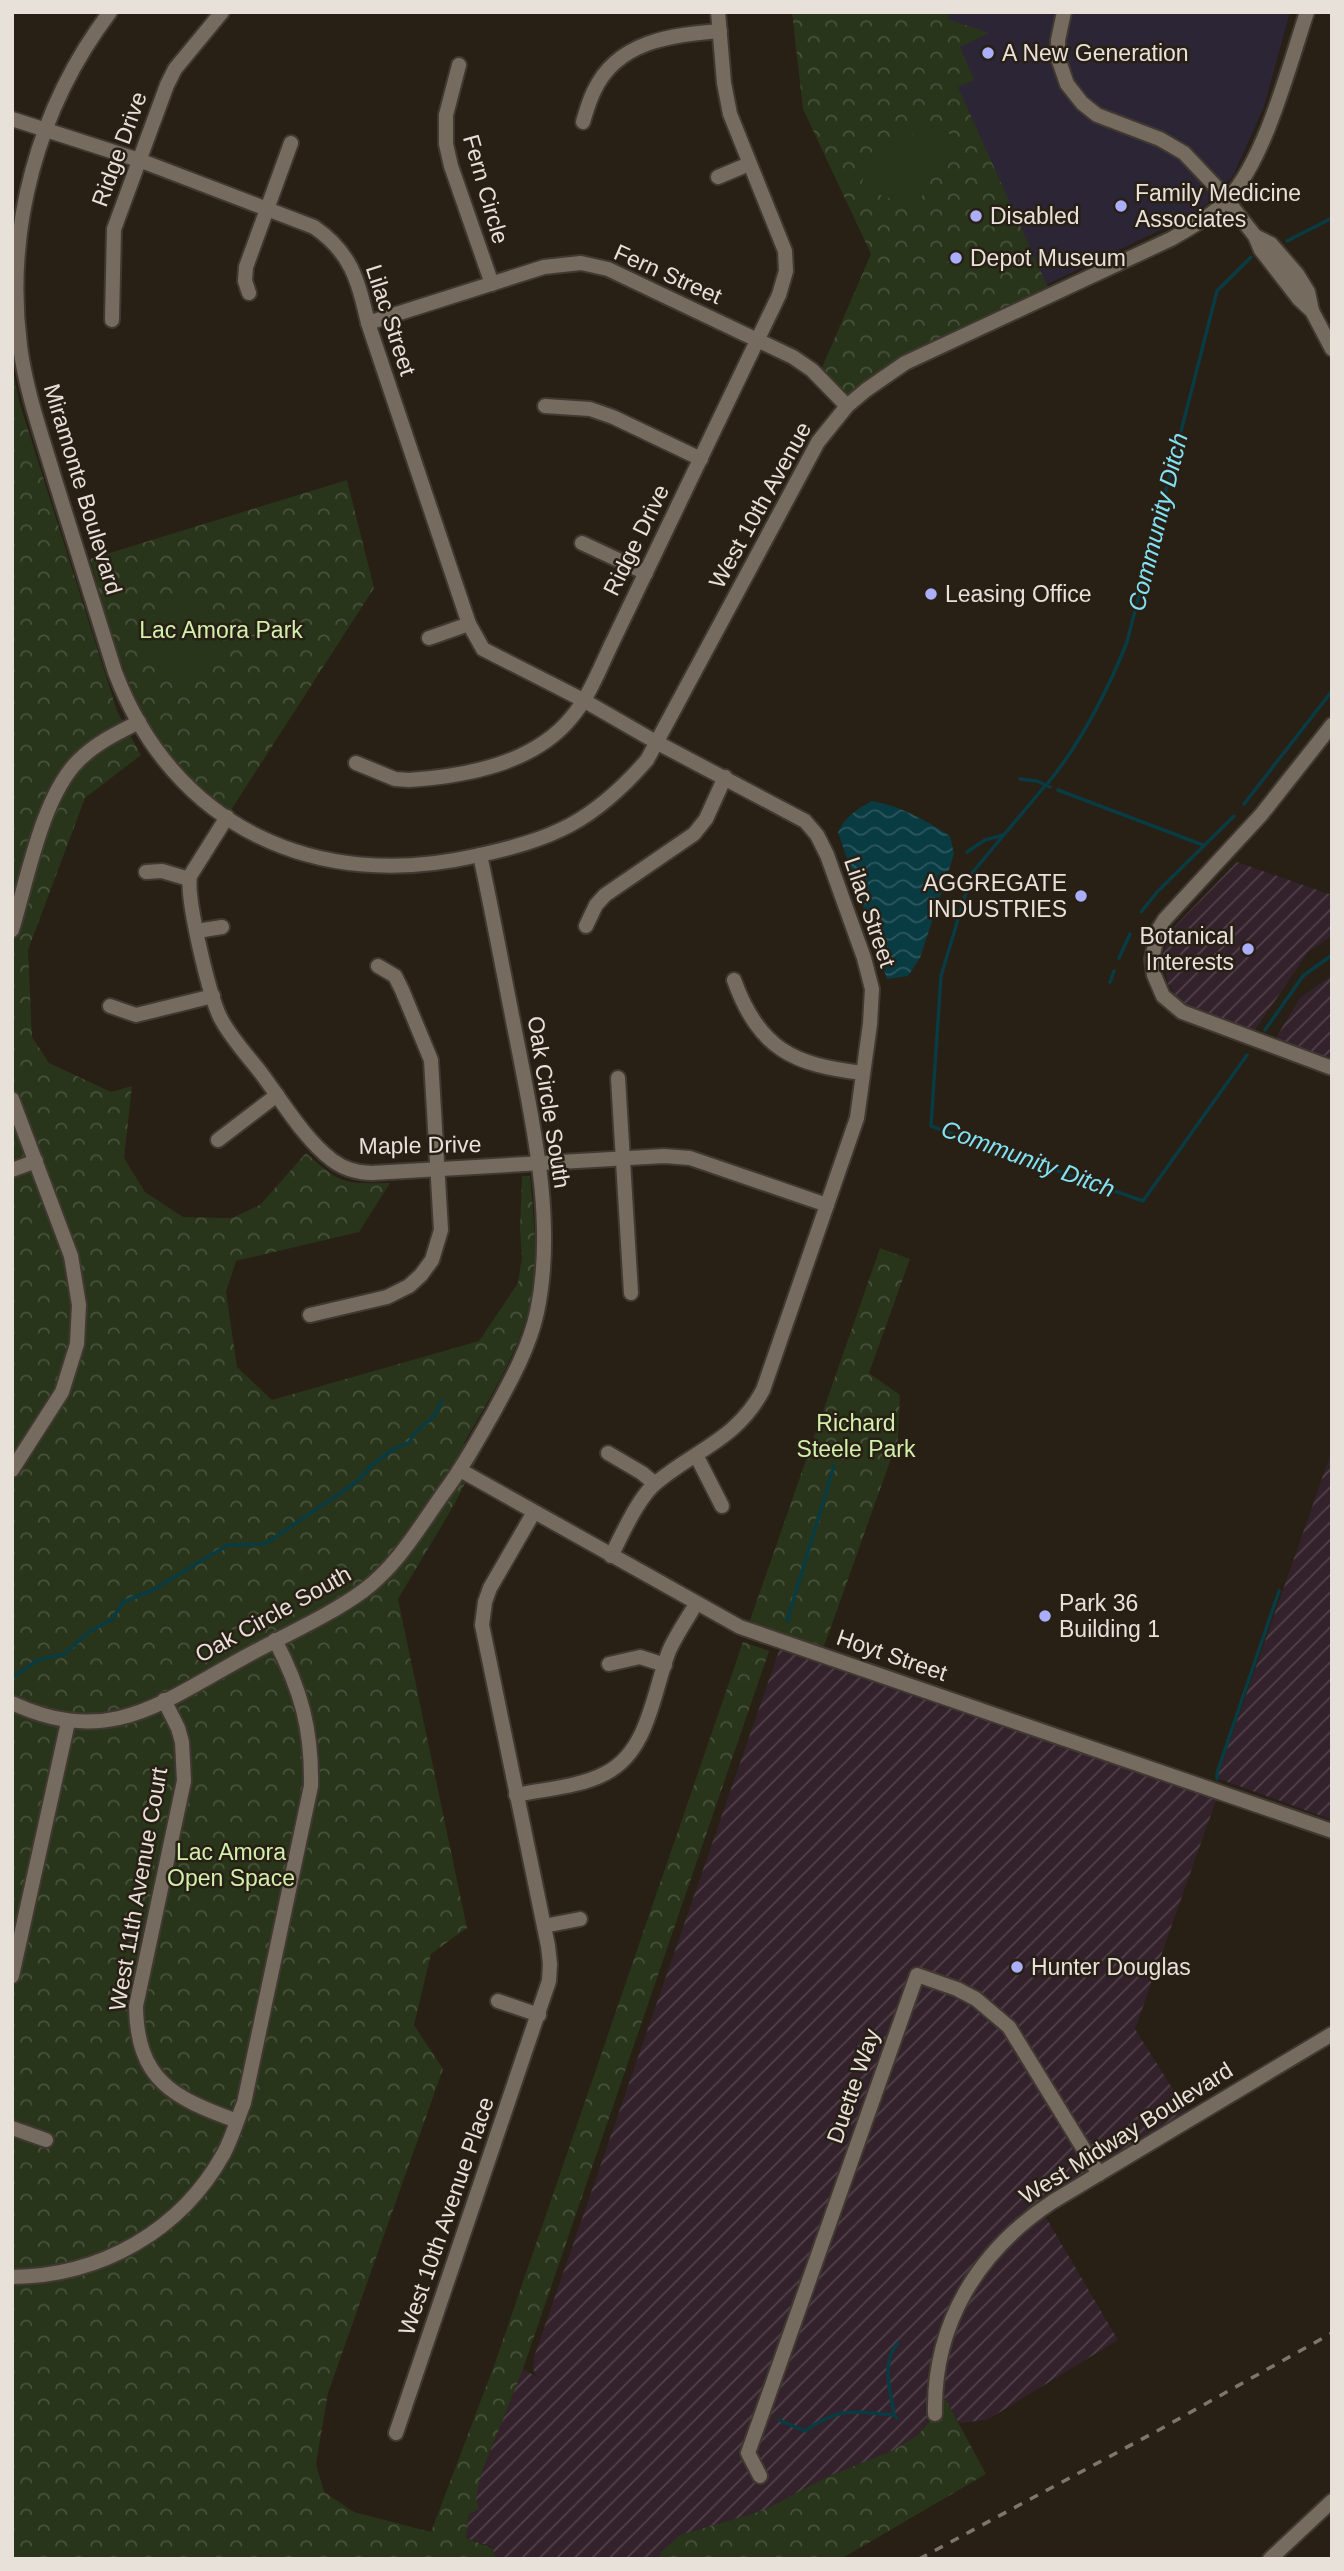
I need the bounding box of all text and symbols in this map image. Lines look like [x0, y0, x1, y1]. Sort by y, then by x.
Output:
place label: A New Generation [1002, 40, 1189, 66]
marker: A New Generation [980, 45, 996, 61]
street label: Ridge Drive [86, 88, 152, 210]
street label: Fern Circle [458, 131, 514, 247]
place label: Family Medicine Associates [1135, 180, 1301, 232]
marker: Family Medicine Associates [1113, 198, 1129, 214]
place label: Disabled [990, 203, 1080, 229]
marker: Disabled [968, 208, 984, 224]
street label: Fern Street [610, 239, 726, 310]
place label: Depot Museum [970, 245, 1126, 271]
marker: Depot Museum [948, 250, 964, 266]
street label: Lilac Street [361, 261, 421, 379]
street label: Miramonte Boulevard [39, 381, 127, 597]
street label: West 10th Avenue [704, 417, 816, 593]
water label: Community Ditch [1122, 430, 1193, 614]
street label: Ridge Drive [598, 480, 674, 600]
place label: Leasing Office [945, 581, 1092, 607]
marker: Leasing Office [923, 586, 939, 602]
park label: Lac Amora Park [139, 617, 303, 643]
street label: Lilac Street [839, 853, 901, 971]
place label: AGGREGATE INDUSTRIES [923, 870, 1067, 922]
marker: AGGREGATE INDUSTRIES [1073, 888, 1089, 904]
place label: Botanical Interests [1139, 923, 1234, 975]
marker: Botanical Interests [1240, 941, 1256, 957]
street label: Oak Circle South [523, 1014, 575, 1190]
water label: Community Ditch [938, 1115, 1119, 1202]
street label: Maple Drive [358, 1131, 482, 1159]
park label: Richard Steele Park [797, 1410, 916, 1462]
street label: Oak Circle South [191, 1560, 355, 1668]
place label: Park 36 Building 1 [1059, 1590, 1160, 1642]
marker: Park 36 Building 1 [1037, 1608, 1053, 1624]
street label: Hoyt Street [833, 1624, 951, 1686]
street label: West 11th Avenue Court [104, 1765, 172, 2013]
park label: Lac Amora Open Space [167, 1839, 295, 1891]
place label: Hunter Douglas [1031, 1954, 1191, 1980]
marker: Hunter Douglas [1009, 1959, 1025, 1975]
street label: Duette Way [821, 2025, 885, 2147]
street label: West Midway Boulevard [1015, 2057, 1237, 2209]
street label: West 10th Avenue Place [393, 2094, 499, 2338]

